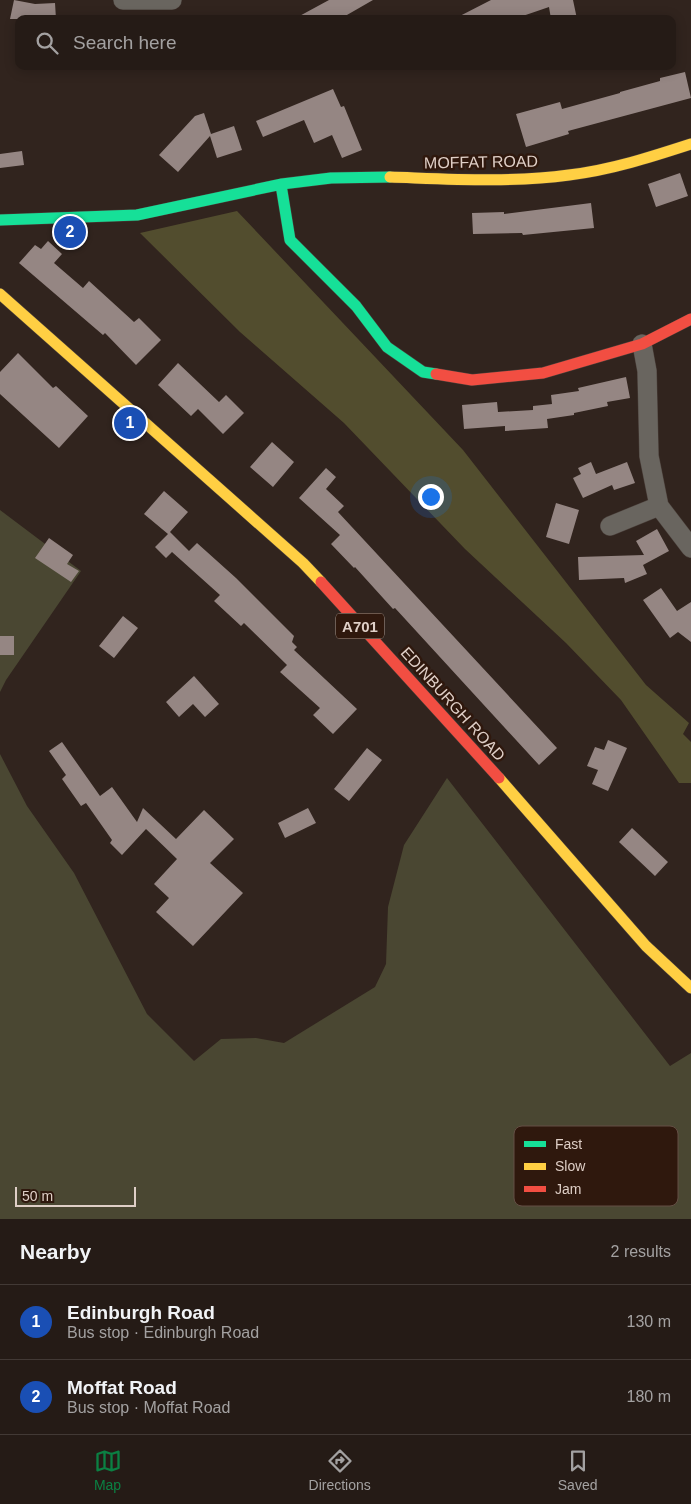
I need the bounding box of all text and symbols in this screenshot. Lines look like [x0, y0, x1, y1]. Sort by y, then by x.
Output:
search box [15, 15, 676, 70]
icon: search [33, 29, 61, 57]
text: Search here [73, 32, 177, 53]
street label: MOFFAT ROAD [424, 153, 538, 171]
pin: 2 [54, 213, 86, 251]
pin: 1 [114, 404, 146, 442]
your location [418, 484, 444, 510]
road number: A701 [336, 614, 384, 638]
street label: EDINBURGH ROAD [398, 644, 508, 764]
legend [514, 1126, 678, 1206]
text: Fast [555, 1136, 582, 1152]
text: Slow [555, 1158, 586, 1174]
text: Jam [555, 1181, 581, 1197]
scale bar [15, 1184, 136, 1207]
text: 50 m [22, 1188, 53, 1204]
text: Nearby [20, 1240, 91, 1263]
text: 2 results [611, 1243, 671, 1260]
text: Edinburgh Road [67, 1302, 215, 1323]
text: 1 [32, 1313, 40, 1330]
text: 130 m [627, 1313, 671, 1330]
text: Bus stop · Edinburgh Road [67, 1324, 259, 1341]
text: Moffat Road [67, 1377, 177, 1398]
text: 2 [32, 1388, 40, 1405]
text: 180 m [627, 1388, 671, 1405]
text: Bus stop · Moffat Road [67, 1399, 230, 1416]
tab: Map [94, 1447, 122, 1493]
tab: Directions [309, 1447, 371, 1493]
tab: Saved [558, 1447, 597, 1493]

